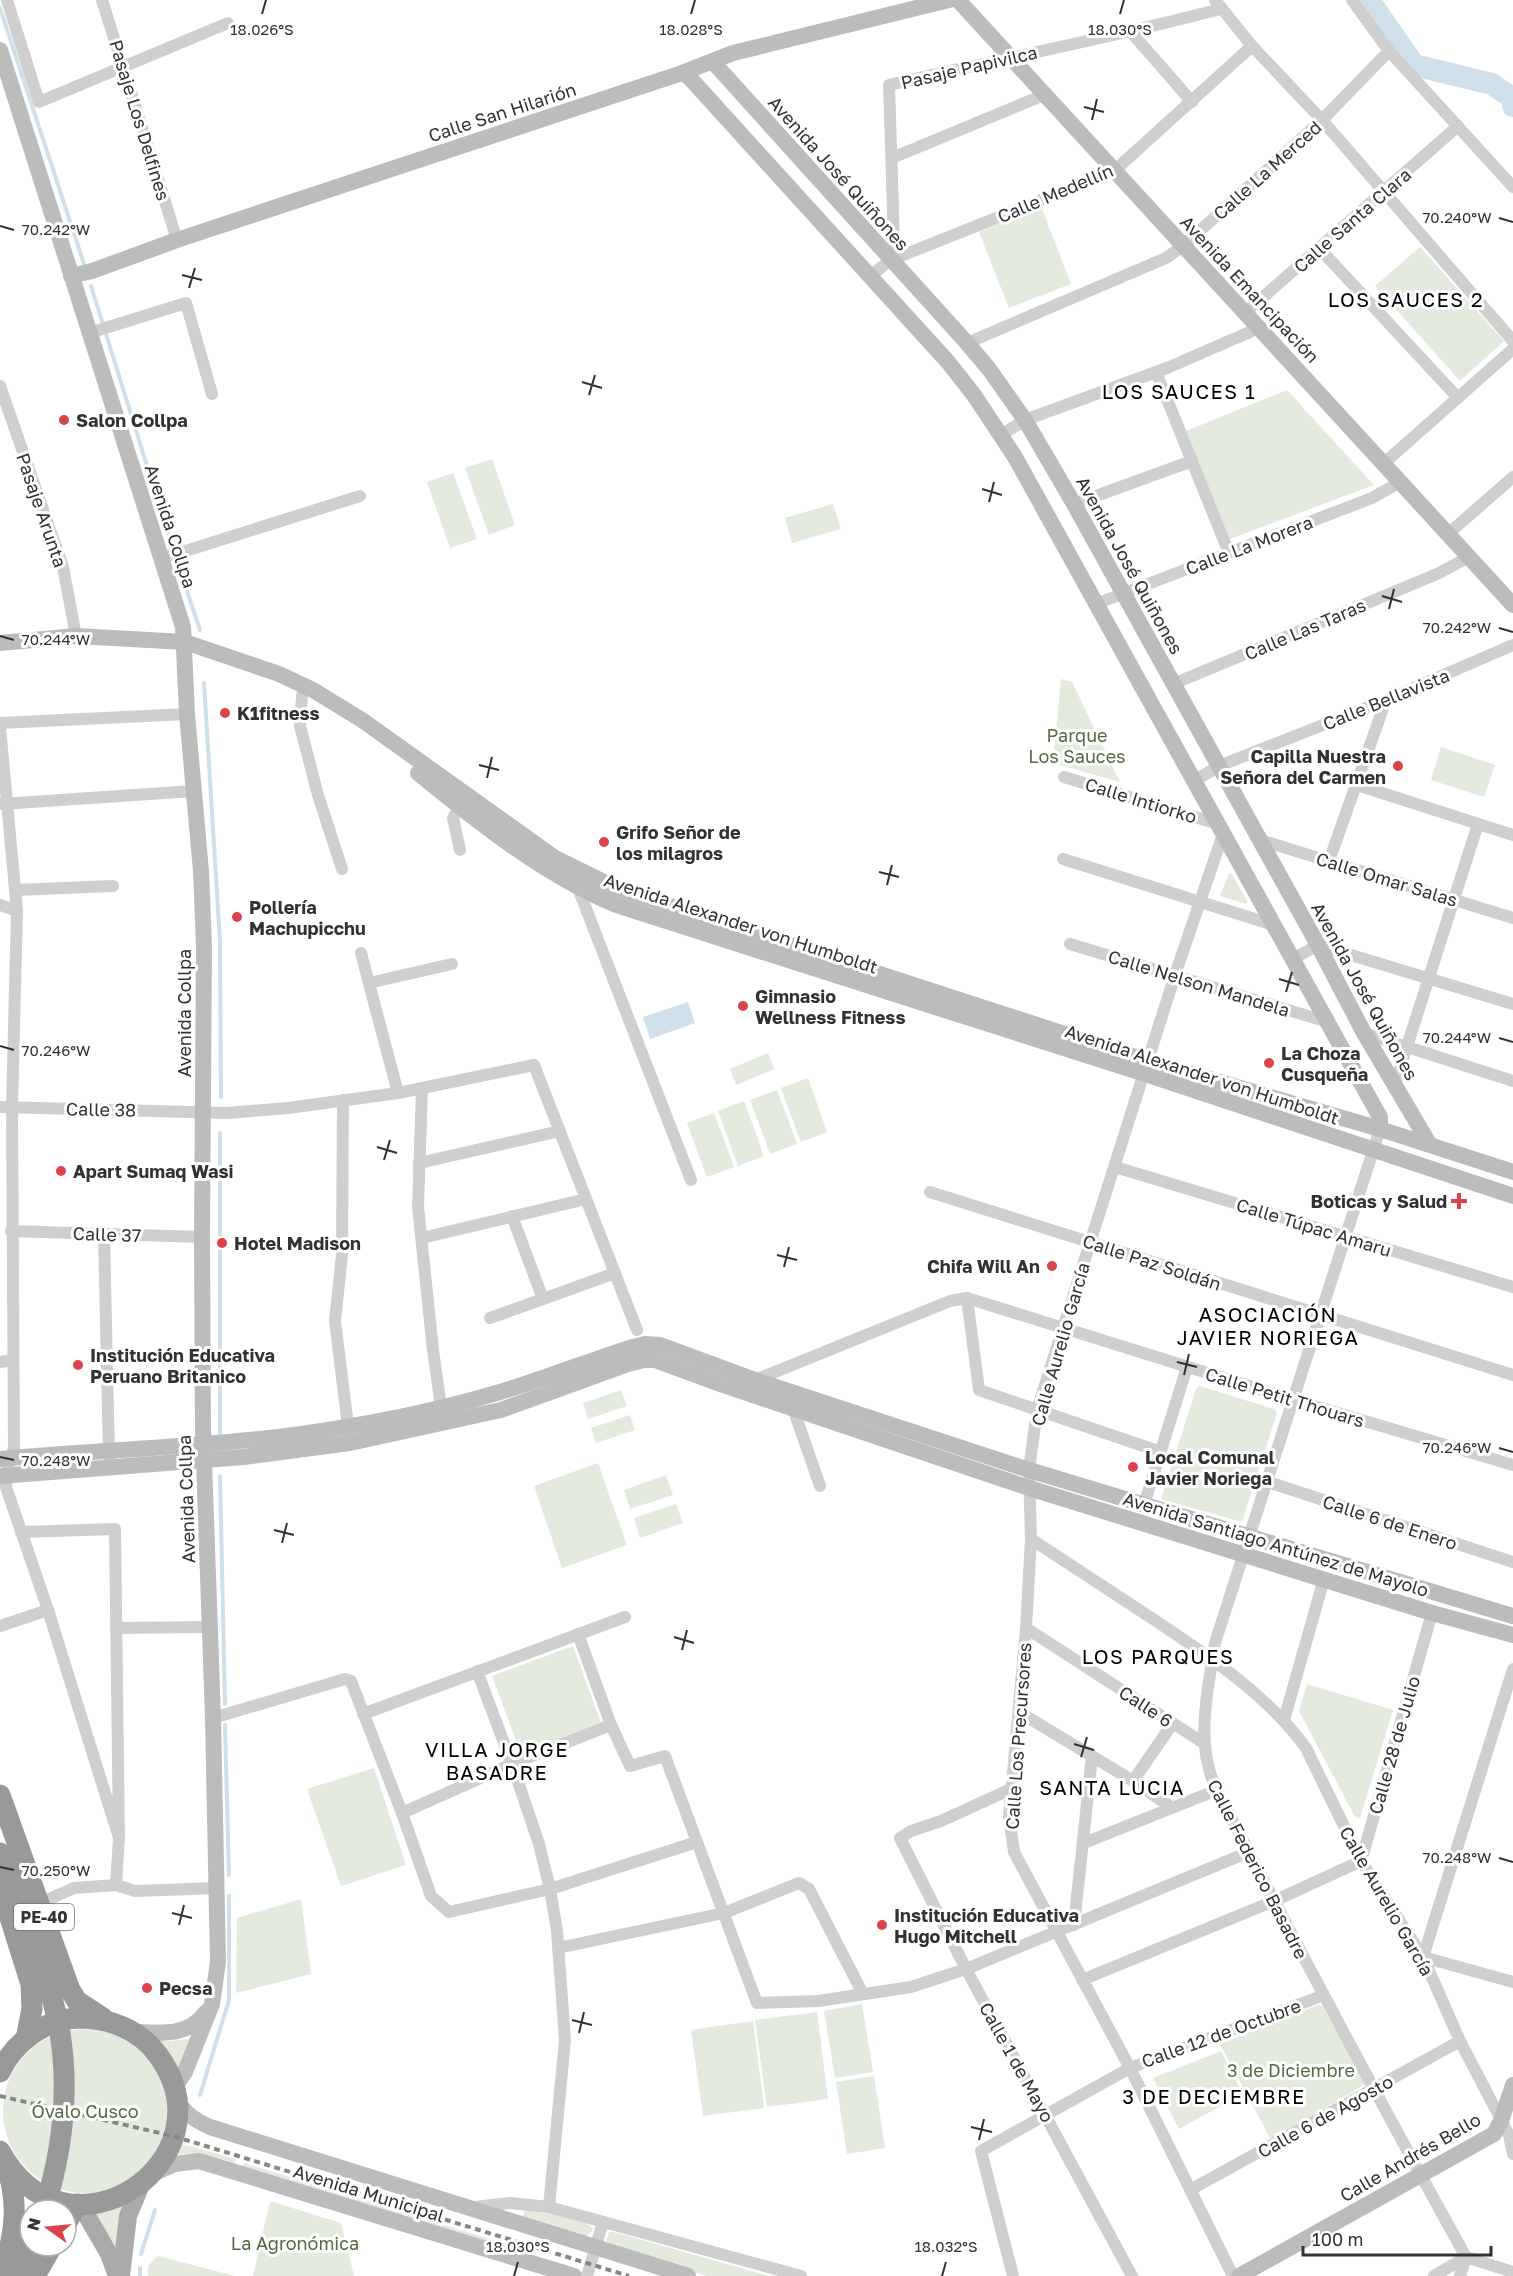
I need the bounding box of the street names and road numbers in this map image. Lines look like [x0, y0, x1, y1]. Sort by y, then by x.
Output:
street label: Pasaje Los Delfines [105, 37, 175, 203]
street label: Pasaje Papivilca [899, 41, 1039, 93]
street label: Calle San Hilarión [425, 78, 579, 146]
street label: Avenida José Quiñones [764, 91, 914, 255]
street label: Calle La Merced [1208, 116, 1326, 224]
street label: Calle Medellín [994, 159, 1116, 227]
street label: Calle Santa Clara [1289, 163, 1415, 277]
street label: Avenida Emancipación [1176, 211, 1324, 367]
street label: Pasaje Arunta [12, 450, 72, 570]
street label: Avenida Collpa [141, 461, 201, 591]
street label: Avenida José Quiñones [1072, 472, 1188, 658]
street label: Calle La Morera [1182, 511, 1316, 579]
street label: Calle Las Taras [1241, 594, 1369, 664]
street label: Calle Bellavista [1320, 664, 1452, 734]
street label: Calle Intiorko [1082, 773, 1200, 827]
street label: Calle Omar Salas [1314, 847, 1460, 911]
street label: Avenida Alexander von Humboldt [601, 868, 881, 978]
street label: Avenida José Quiñones [1307, 898, 1423, 1084]
street label: Calle Nelson Mandela [1106, 945, 1292, 1021]
street label: Avenida Collpa [173, 949, 195, 1077]
street label: Avenida Alexander von Humboldt [1062, 1019, 1342, 1129]
street label: Calle 38 [66, 1097, 136, 1121]
street label: Calle Túpac Amaru [1234, 1193, 1394, 1261]
street label: Calle 37 [72, 1222, 142, 1246]
street label: Calle Paz Soldán [1080, 1229, 1224, 1295]
street label: Calle Aurelio García [1026, 1260, 1094, 1428]
street label: Calle Petit Thouars [1203, 1362, 1367, 1432]
street label: Avenida Collpa [173, 1434, 199, 1564]
street label: Avenida Santiago Antúnez de Mayolo [1121, 1487, 1431, 1601]
street label: Calle 6 de Enero [1320, 1490, 1460, 1554]
street label: Calle Los Precursores [1000, 1642, 1036, 1830]
street label: Calle 28 de Julio [1364, 1673, 1424, 1817]
street label: Calle 6 [1115, 1681, 1177, 1731]
street label: Calle Federico Basadre [1203, 1776, 1313, 1962]
street label: Calle Aurelio García [1335, 1822, 1439, 1980]
road number: PE-40 [14, 1904, 74, 1930]
street label: Calle 12 de Octubre [1138, 1994, 1304, 2072]
street label: Calle 1 de Mayo [975, 1998, 1059, 2126]
street label: Calle 6 de Agosto [1253, 2070, 1397, 2162]
street label: Calle Andrés Bello [1336, 2108, 1484, 2206]
street label: Avenida Municipal [291, 2160, 447, 2226]

